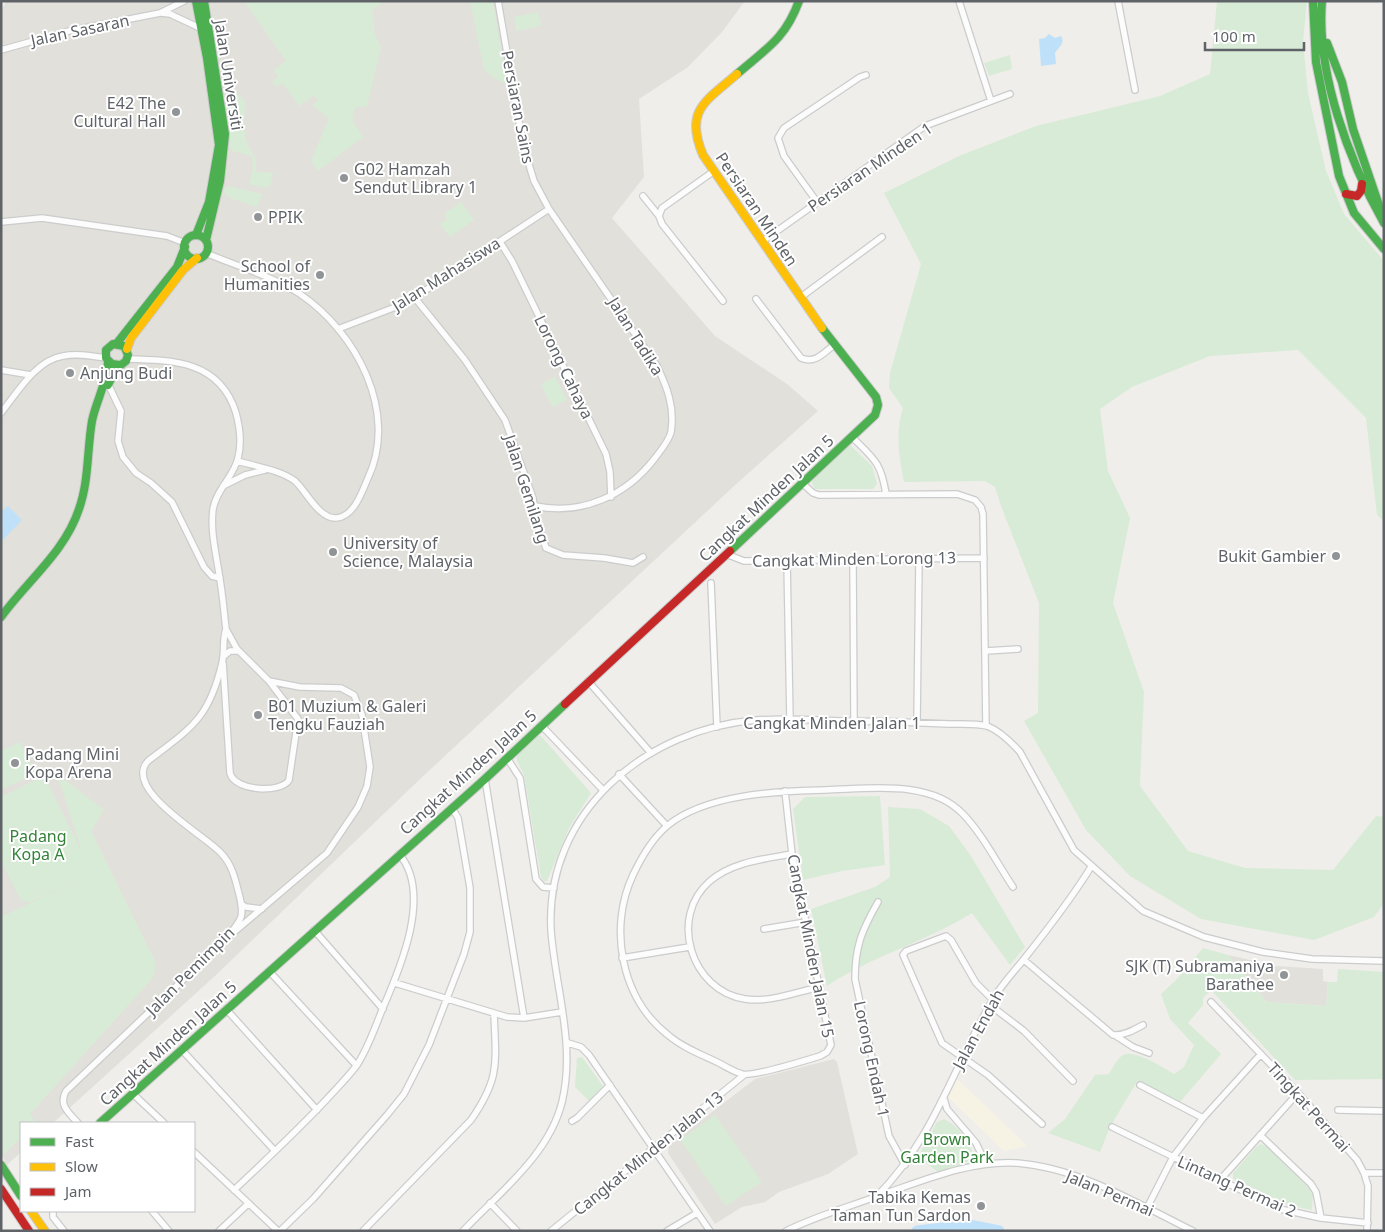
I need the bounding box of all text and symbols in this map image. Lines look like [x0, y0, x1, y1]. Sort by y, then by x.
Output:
street label: Jalan Sasaran [27, 9, 131, 52]
street label: Jalan Universiti [209, 16, 249, 132]
scale bar [1205, 20, 1304, 52]
text: 100 m [1212, 26, 1256, 46]
street label: Persiaran Sains [496, 49, 540, 165]
place label: E42 The Cultural Hall [74, 92, 166, 132]
marker: E42 The Cultural Hall [170, 106, 182, 118]
street label: Persiaran Minden 1 [803, 117, 937, 217]
street label: Persiaran Minden [711, 148, 803, 270]
place label: G02 Hamzah Sendut Library 1 [354, 158, 477, 198]
marker: G02 Hamzah Sendut Library 1 [338, 172, 350, 184]
place label: PPIK [268, 206, 303, 228]
marker: PPIK [252, 211, 264, 223]
street label: Jalan Mahasiswa [386, 232, 504, 317]
place label: School of Humanities [224, 255, 311, 295]
marker: School of Humanities [314, 269, 326, 281]
street label: Jalan Tadika [602, 291, 669, 379]
street label: Lorong Cahaya [529, 311, 599, 423]
place label: Anjung Budi [80, 362, 172, 384]
marker: Anjung Budi [64, 367, 76, 379]
street label: Cangkat Minden Jalan 5 [694, 429, 838, 567]
street label: Jalan Gemilang [498, 430, 555, 546]
place label: University of Science, Malaysia [343, 532, 473, 572]
place label: Bukit Gambier [1218, 545, 1326, 567]
marker: University of Science, Malaysia [327, 546, 339, 558]
street label: Cangkat Minden Lorong 13 [752, 546, 956, 572]
marker: Bukit Gambier [1330, 550, 1342, 562]
place label: B01 Muzium & Galeri Tengku Fauziah [268, 695, 426, 735]
street label: Cangkat Minden Jalan 5 [395, 704, 541, 840]
marker: B01 Muzium & Galeri Tengku Fauziah [252, 709, 264, 721]
street label: Cangkat Minden Jalan 1 [743, 712, 921, 734]
place label: Padang Mini Kopa Arena [25, 743, 119, 783]
marker: Padang Mini Kopa Arena [9, 757, 21, 769]
park label: Padang Kopa A [9, 825, 67, 865]
street label: Cangkat Minden Jalan 15 [782, 852, 840, 1040]
street label: Jalan Pemimpin [139, 922, 239, 1022]
place label: SJK (T) Subramaniya Barathee [1125, 955, 1274, 995]
marker: SJK (T) Subramaniya Barathee [1278, 969, 1290, 981]
street label: Cangkat Minden Jalan 5 [95, 975, 241, 1111]
street label: Jalan Endah [946, 985, 1009, 1075]
street label: Lorong Endah 1 [849, 999, 895, 1119]
street label: Tingkat Permai [1263, 1057, 1355, 1157]
street label: Cangkat Minden Jalan 13 [569, 1086, 727, 1220]
legend [20, 1122, 195, 1212]
park label: Brown Garden Park [900, 1128, 994, 1168]
text: Fast [65, 1131, 94, 1151]
street label: Lintang Permai 2 [1174, 1150, 1300, 1222]
text: Slow [65, 1156, 98, 1176]
street label: Jalan Permai [1061, 1164, 1158, 1221]
text: Jam [63, 1181, 92, 1201]
place label: Tabika Kemas Taman Tun Sardon [831, 1186, 971, 1226]
marker: Tabika Kemas Taman Tun Sardon [975, 1200, 987, 1212]

